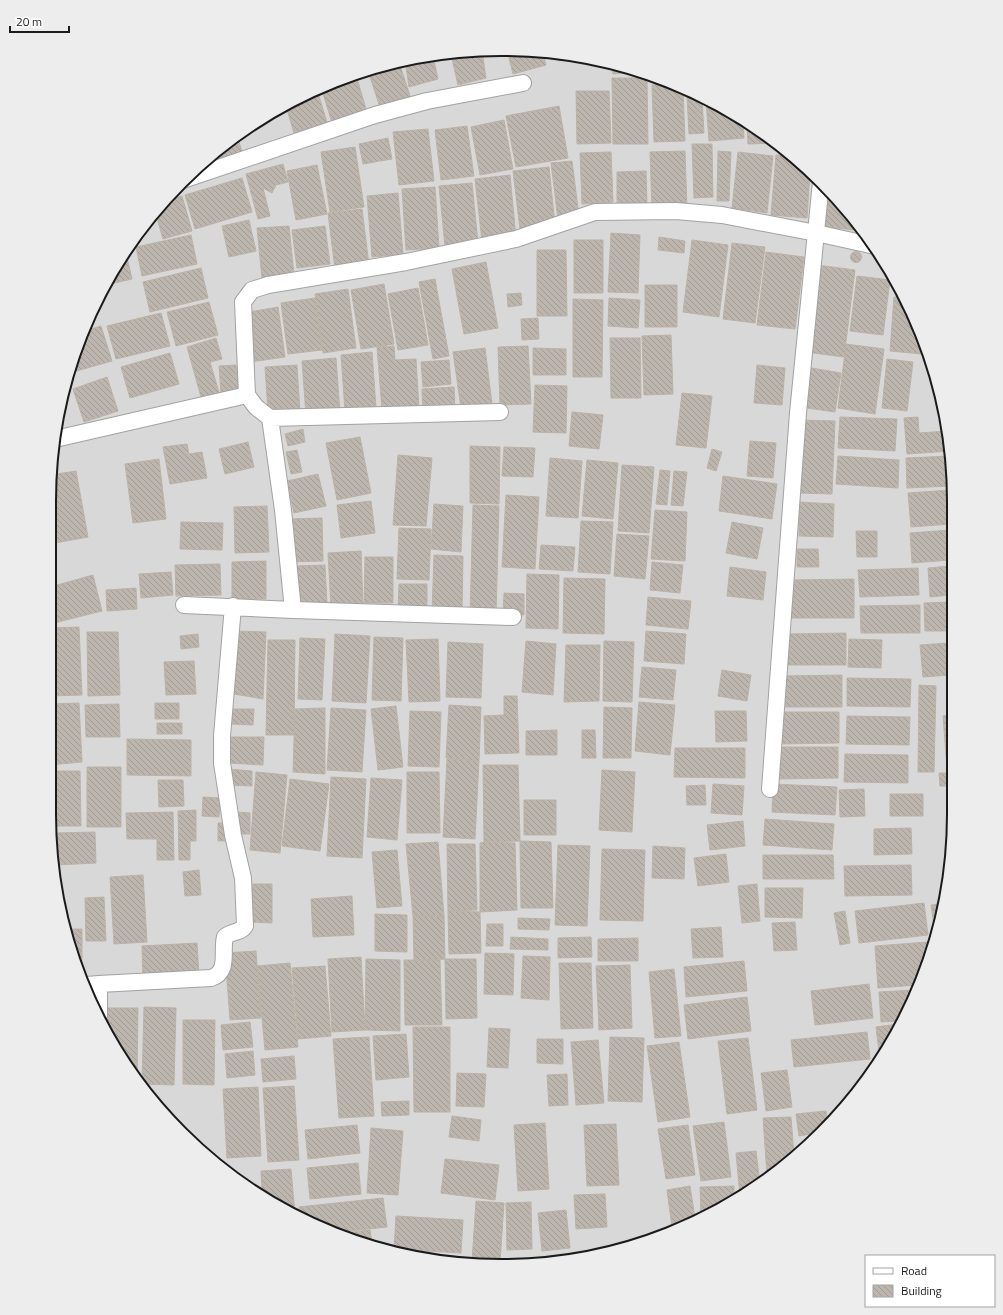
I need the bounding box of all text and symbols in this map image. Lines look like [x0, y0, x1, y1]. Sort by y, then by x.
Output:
scale bar [10, 8, 69, 34]
text: 20 m [16, 12, 42, 31]
legend [865, 1255, 995, 1307]
text: Road [901, 1261, 927, 1280]
text: Building [901, 1281, 942, 1300]

